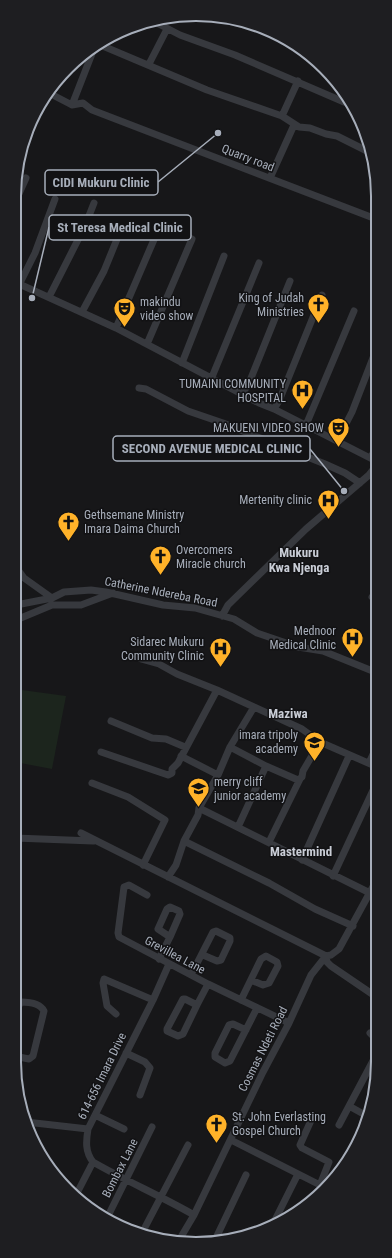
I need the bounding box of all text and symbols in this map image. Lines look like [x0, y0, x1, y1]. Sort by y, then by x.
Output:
street label: Quarry road [220, 142, 276, 174]
callout: CIDI Mukuru Clinic [45, 170, 158, 195]
text: CIDI Mukuru Clinic [53, 175, 149, 190]
callout: St Teresa Medical Clinic [49, 215, 191, 240]
text: St Teresa Medical Clinic [57, 220, 183, 235]
place label: King of Judah Ministries [239, 291, 304, 319]
church icon: King of Judah Ministries [306, 292, 332, 325]
place label: makindu video show [140, 295, 194, 323]
theatre icon: makindu video show [112, 296, 138, 329]
place label: TUMAINI COMMUNITY HOSPITAL [179, 377, 287, 405]
hospital icon: TUMAINI COMMUNITY HOSPITAL [289, 378, 315, 411]
theatre icon: MAKUENI VIDEO SHOW [326, 415, 352, 448]
place label: MAKUENI VIDEO SHOW [213, 421, 324, 435]
callout: SECOND AVENUE MEDICAL CLINIC [113, 436, 310, 461]
text: SECOND AVENUE MEDICAL CLINIC [122, 441, 303, 456]
hospital icon: Mertenity clinic [315, 487, 341, 520]
place label: Mertenity clinic [239, 493, 312, 507]
place label: Gethsemane Ministry Imara Daima Church [84, 508, 184, 536]
church icon: Gethsemane Ministry Imara Daima Church [55, 509, 81, 542]
place label: Overcomers Miracle church [176, 543, 246, 571]
church icon: Overcomers Miracle church [147, 544, 173, 577]
district label: Mukuru Kwa Njenga [269, 545, 329, 575]
street label: Catherine Ndereba Road [103, 574, 219, 610]
place label: Mednoor Medical Clinic [269, 624, 336, 652]
hospital icon: Mednoor Medical Clinic [339, 625, 365, 658]
place label: Sidarec Mukuru Community Clinic [121, 635, 204, 663]
hospital icon: Sidarec Mukuru Community Clinic [207, 636, 233, 669]
district label: Maziwa [268, 706, 308, 721]
place label: imara tripoly academy [239, 728, 298, 756]
school or university icon: imara tripoly academy [301, 729, 327, 762]
place label: merry cliff junior academy [213, 775, 286, 803]
school or university icon: merry cliff junior academy [186, 776, 212, 809]
district label: Mastermind [270, 844, 332, 859]
street label: Grevillea Lane [142, 933, 208, 977]
street label: Cosmas Ndeti Road [236, 1004, 290, 1094]
street label: 614-656 Imara Drive [75, 1030, 129, 1122]
place label: St. John Everlasting Gospel Church [232, 1110, 326, 1138]
church icon: St. John Everlasting Gospel Church [203, 1111, 229, 1144]
street label: Bombax Lane [99, 1136, 141, 1200]

